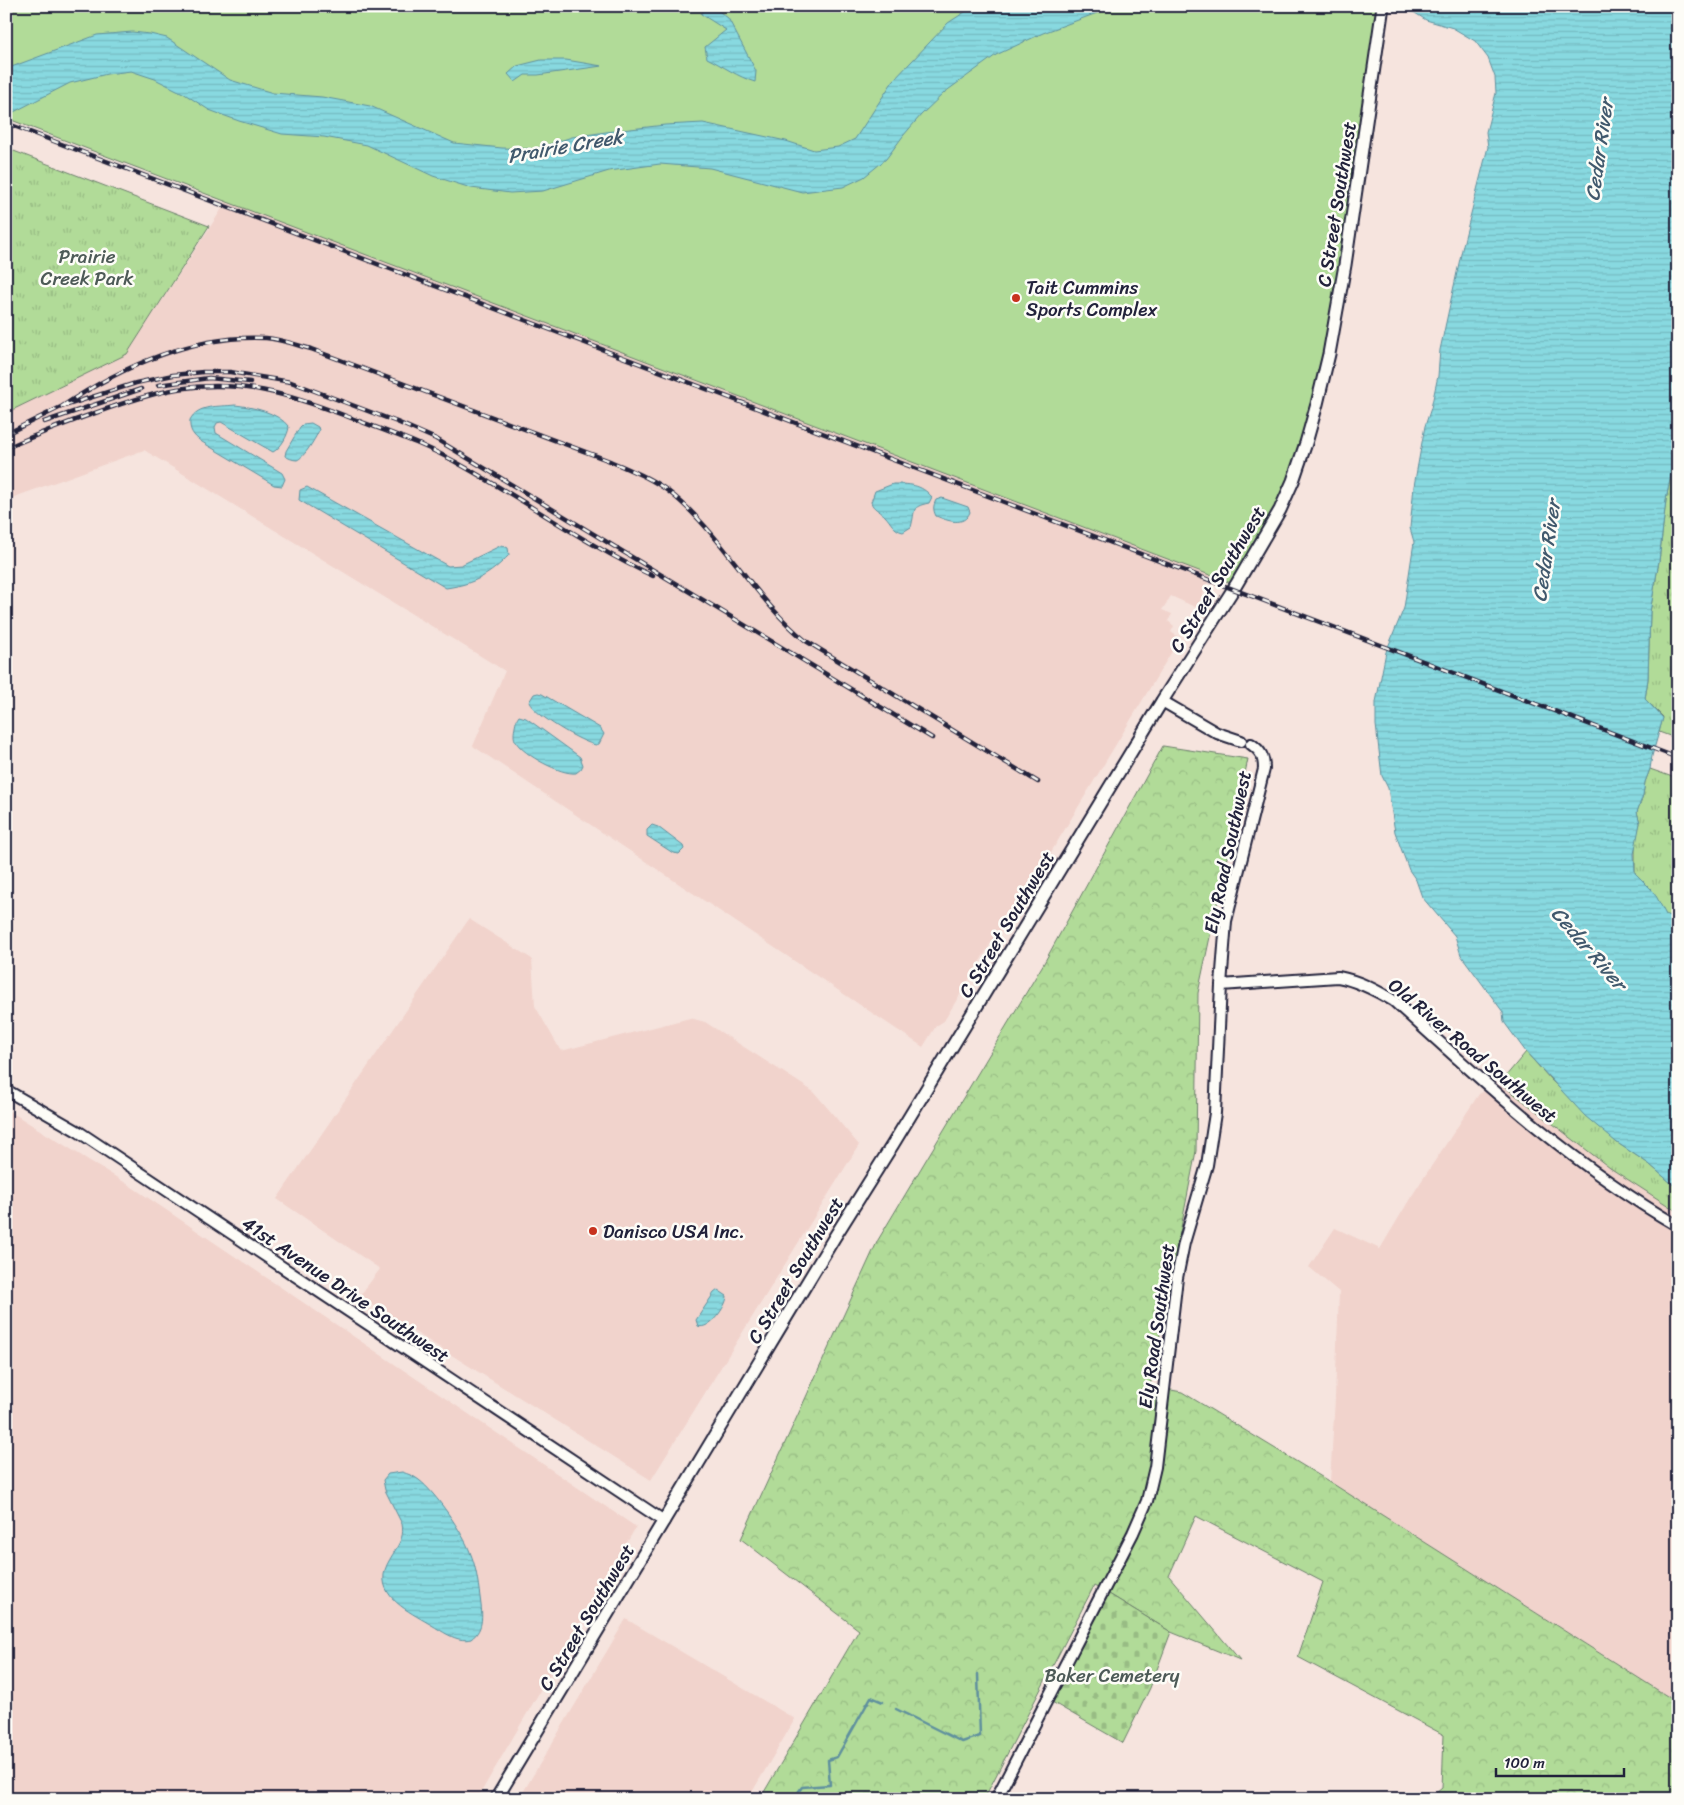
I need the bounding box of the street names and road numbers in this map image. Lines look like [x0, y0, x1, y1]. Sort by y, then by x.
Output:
street label: C Street Southwest [1307, 119, 1366, 289]
street label: C Street Southwest [1160, 499, 1274, 659]
street label: Ely Road Southwest [1194, 767, 1261, 937]
street label: C Street Southwest [949, 844, 1063, 1004]
street label: Old River Road Southwest [1381, 969, 1565, 1131]
street label: C Street Southwest [738, 1190, 852, 1350]
street label: 41st Avenue Drive Southwest [235, 1207, 457, 1372]
street label: Ely Road Southwest [1129, 1242, 1184, 1411]
street label: C Street Southwest [529, 1537, 643, 1697]

